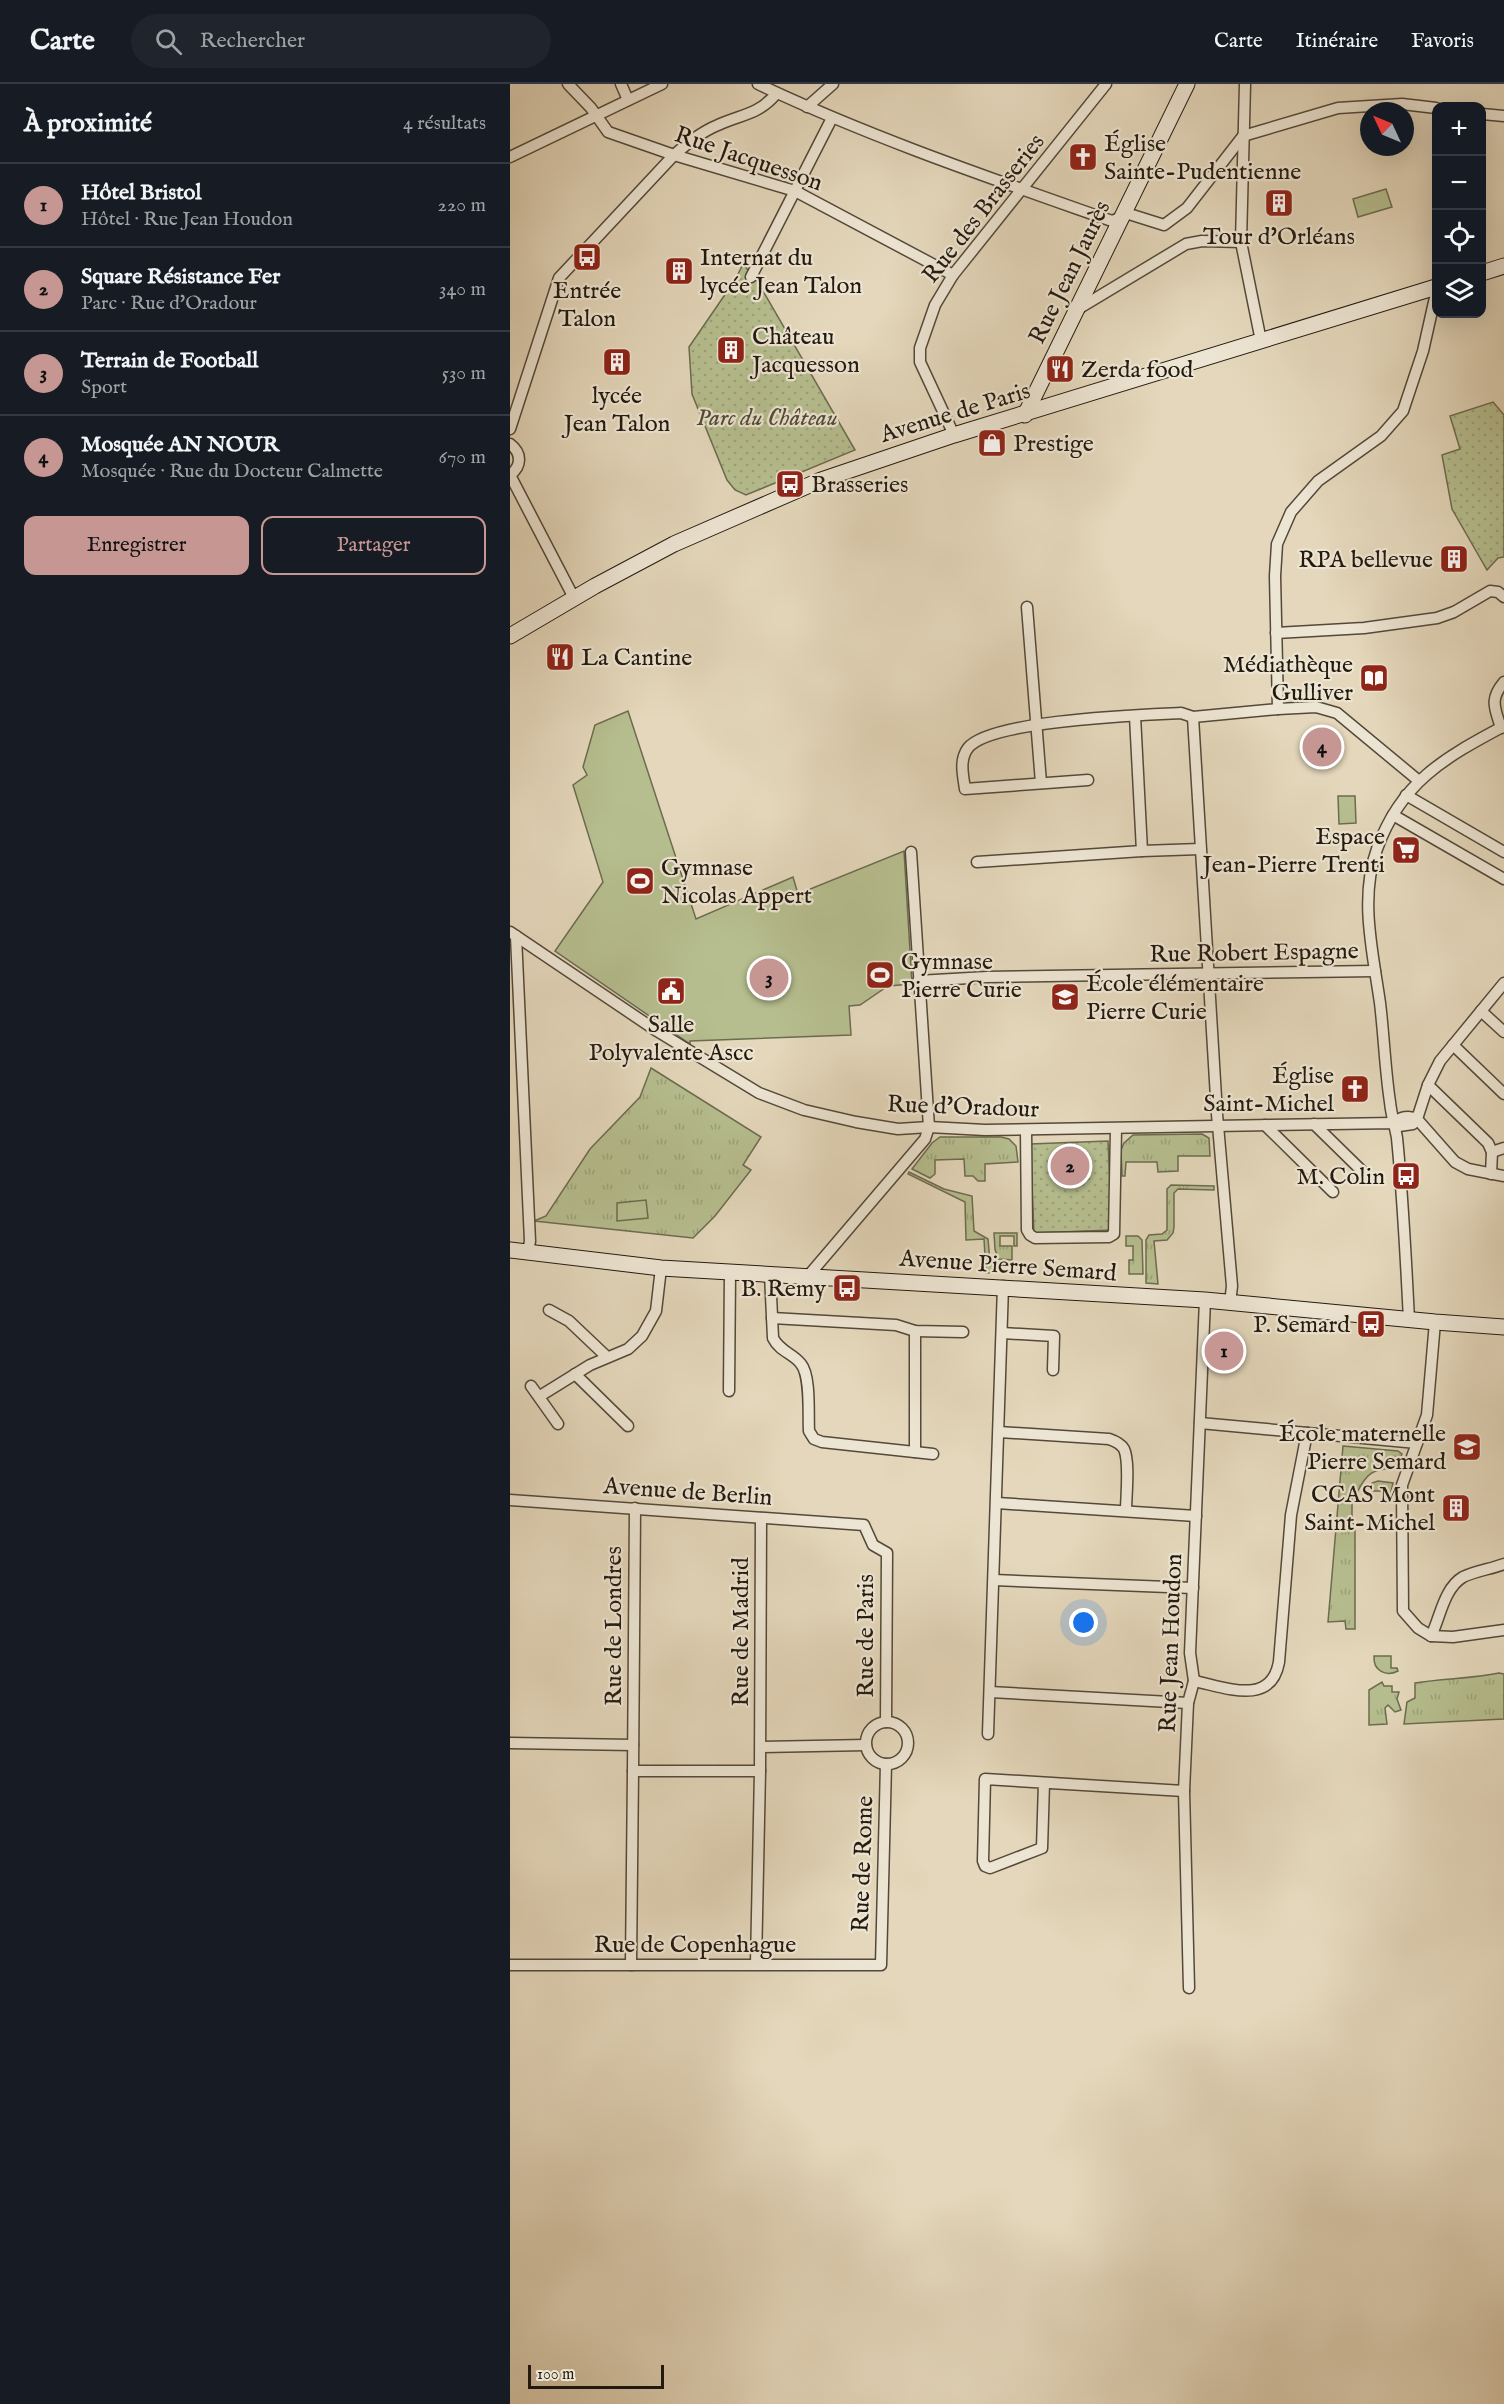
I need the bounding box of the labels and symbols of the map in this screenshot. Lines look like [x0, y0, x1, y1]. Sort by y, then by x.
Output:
north arrow [1360, 102, 1414, 156]
street label: Rue Jacquesson [670, 120, 827, 199]
street label: Rue des Brasseries [916, 128, 1052, 290]
place label: Église Sainte-Pudentienne [1104, 129, 1301, 188]
church icon: Église Sainte-Pudentienne [1067, 141, 1099, 173]
building icon: Tour d'Orléans [1263, 187, 1295, 219]
street label: Rue Jean Jaurès [1022, 196, 1118, 349]
place label: Tour d'Orléans [1203, 222, 1355, 253]
bus stop icon: Entrée Talon [571, 241, 603, 273]
place label: Internat du lycée Jean Talon [700, 243, 862, 302]
building icon: Internat du lycée Jean Talon [663, 255, 695, 287]
place label: Entrée Talon [553, 276, 621, 335]
place label: Château Jacquesson [749, 322, 860, 381]
building icon: Château Jacquesson [715, 334, 747, 366]
building icon: lycée Jean Talon [601, 346, 633, 378]
restaurant icon: Zerda food [1044, 353, 1076, 385]
place label: Zerda food [1081, 355, 1194, 386]
street label: Avenue de Paris [876, 376, 1034, 451]
place label: lycée Jean Talon [561, 381, 671, 440]
park label: Parc du Château [696, 403, 838, 434]
shop icon: Prestige [976, 427, 1008, 459]
place label: Prestige [1013, 429, 1094, 460]
bus stop icon: Brasseries [774, 468, 806, 500]
place label: Brasseries [811, 470, 909, 501]
building icon: RPA bellevue [1438, 543, 1470, 575]
place label: RPA bellevue [1298, 545, 1433, 576]
restaurant icon: La Cantine [544, 641, 576, 673]
place label: La Cantine [581, 643, 692, 674]
place label: Médiathèque Gulliver [1223, 650, 1353, 709]
library icon: Médiathèque Gulliver [1358, 662, 1390, 694]
pin: 4 [1302, 724, 1342, 770]
place label: Espace Jean-Pierre Trenti [1200, 822, 1385, 881]
supermarket icon: Espace Jean-Pierre Trenti [1390, 834, 1422, 866]
place label: Gymnase Nicolas Appert [661, 853, 812, 912]
sports icon: Gymnase Nicolas Appert [624, 865, 656, 897]
street label: Rue Robert Espagne [1149, 936, 1359, 971]
place label: Gymnase Pierre Curie [901, 947, 1022, 1006]
pin: 3 [750, 956, 788, 1000]
sports icon: Gymnase Pierre Curie [864, 959, 896, 991]
place label: École élémentaire Pierre Curie [1086, 969, 1264, 1028]
public building icon: Salle Polyvalente Ascc [655, 975, 687, 1007]
school or university icon: École élémentaire Pierre Curie [1049, 981, 1081, 1013]
place label: Salle Polyvalente Ascc [588, 1010, 754, 1069]
place label: Église Saint-Michel [1203, 1061, 1334, 1120]
church icon: Église Saint-Michel [1339, 1073, 1371, 1105]
street label: Rue d'Oradour [886, 1089, 1040, 1126]
pin: 2 [1050, 1144, 1090, 1188]
bus stop icon: M. Colin [1390, 1160, 1422, 1192]
place label: M. Colin [1296, 1162, 1385, 1193]
street label: Avenue Pierre Semard [897, 1243, 1118, 1290]
bus stop icon: B. Remy [831, 1272, 863, 1304]
place label: B. Remy [740, 1274, 826, 1305]
bus stop icon: P. Semard [1355, 1308, 1387, 1340]
place label: P. Semard [1253, 1310, 1350, 1341]
pin: 1 [1204, 1328, 1244, 1374]
place label: École maternelle Pierre Semard [1279, 1419, 1446, 1478]
school or university icon: École maternelle Pierre Semard [1451, 1431, 1483, 1463]
street label: Avenue de Berlin [601, 1471, 774, 1514]
place label: CCAS Mont Saint-Michel [1304, 1480, 1435, 1539]
building icon: CCAS Mont Saint-Michel [1440, 1492, 1472, 1524]
street label: Rue de Londres [599, 1546, 630, 1706]
street label: Rue Jean Houdon [1153, 1553, 1190, 1733]
street label: Rue de Madrid [726, 1557, 757, 1707]
street label: Rue de Paris [851, 1574, 882, 1698]
your location [1069, 1608, 1098, 1637]
street label: Rue de Rome [846, 1795, 881, 1933]
street label: Rue de Copenhague [594, 1930, 796, 1961]
scale bar [528, 2362, 664, 2390]

